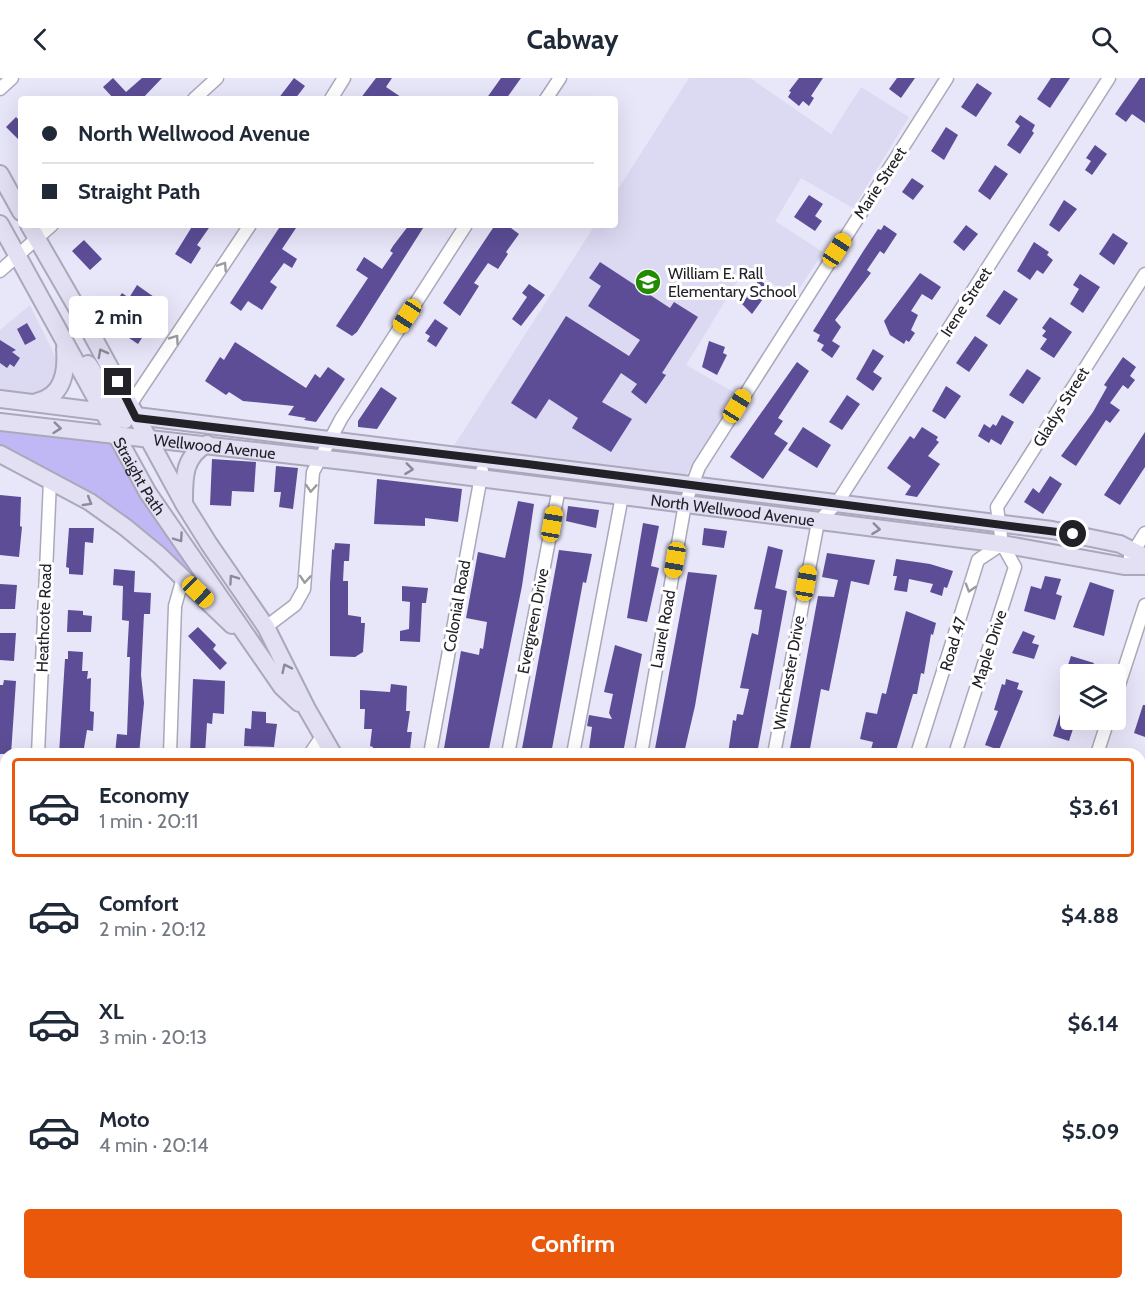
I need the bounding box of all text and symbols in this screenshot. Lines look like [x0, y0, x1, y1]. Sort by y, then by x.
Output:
icon: back [24, 23, 57, 56]
text: Cabway [526, 23, 619, 56]
icon: search [1088, 23, 1121, 56]
text: North Wellwood Avenue [78, 120, 310, 147]
street label: Marie Street [850, 143, 911, 223]
text: Straight Path [78, 178, 200, 205]
car [820, 230, 854, 270]
one-way arrow [216, 262, 228, 272]
street label: Irene Street [937, 263, 996, 340]
place label: William E. Rall Elementary School [668, 264, 796, 301]
school or university icon: William E. Rall Elementary School [633, 267, 663, 297]
callout: 2 min [68, 295, 168, 337]
car [390, 296, 424, 336]
text: 2 min [94, 305, 143, 329]
one-way arrow [168, 335, 179, 346]
one-way arrow [98, 349, 109, 359]
street label: Gladys Street [1029, 363, 1093, 450]
route end [104, 368, 131, 395]
car [720, 386, 754, 426]
one-way arrow [53, 421, 62, 434]
street label: Wellwood Avenue [153, 430, 277, 463]
street label: Straight Path [110, 434, 170, 518]
one-way arrow [405, 463, 414, 475]
one-way arrow [305, 484, 318, 493]
street label: North Wellwood Avenue [650, 490, 816, 530]
one-way arrow [82, 494, 92, 506]
car [540, 505, 564, 543]
route start [1059, 520, 1086, 547]
one-way arrow [872, 522, 881, 535]
one-way arrow [172, 531, 183, 542]
car [663, 541, 687, 579]
street label: Colonial Road [440, 559, 474, 653]
street label: Heathcote Road [33, 563, 55, 673]
car [794, 564, 818, 602]
street label: Evergreen Drive [513, 567, 553, 675]
car [179, 573, 217, 611]
one-way arrow [299, 574, 312, 583]
one-way arrow [229, 575, 240, 586]
one-way arrow [965, 582, 977, 593]
street label: Laurel Road [647, 588, 679, 670]
street label: Maple Drive [967, 608, 1011, 690]
street label: Winchester Drive [770, 614, 808, 732]
street label: Road 47 [936, 615, 970, 673]
one-way arrow [282, 664, 294, 675]
map controls [1060, 664, 1126, 730]
button: layers [1060, 664, 1126, 730]
icon: car [27, 781, 81, 835]
text: Economy [99, 782, 189, 809]
text: $3.61 [1069, 794, 1119, 821]
text: 1 min · 20:11 [99, 809, 198, 833]
icon: car [27, 889, 81, 943]
text: Comfort [99, 890, 178, 917]
text: $4.88 [1061, 902, 1119, 929]
text: 2 min · 20:12 [99, 917, 206, 941]
icon: car [27, 997, 81, 1051]
text: XL [99, 998, 124, 1025]
text: $6.14 [1068, 1010, 1119, 1037]
text: 3 min · 20:13 [99, 1025, 207, 1049]
icon: car [27, 1105, 81, 1159]
text: Moto [99, 1106, 150, 1133]
text: $5.09 [1062, 1118, 1119, 1145]
text: 4 min · 20:14 [99, 1133, 208, 1157]
button: Confirm [24, 1209, 1122, 1278]

